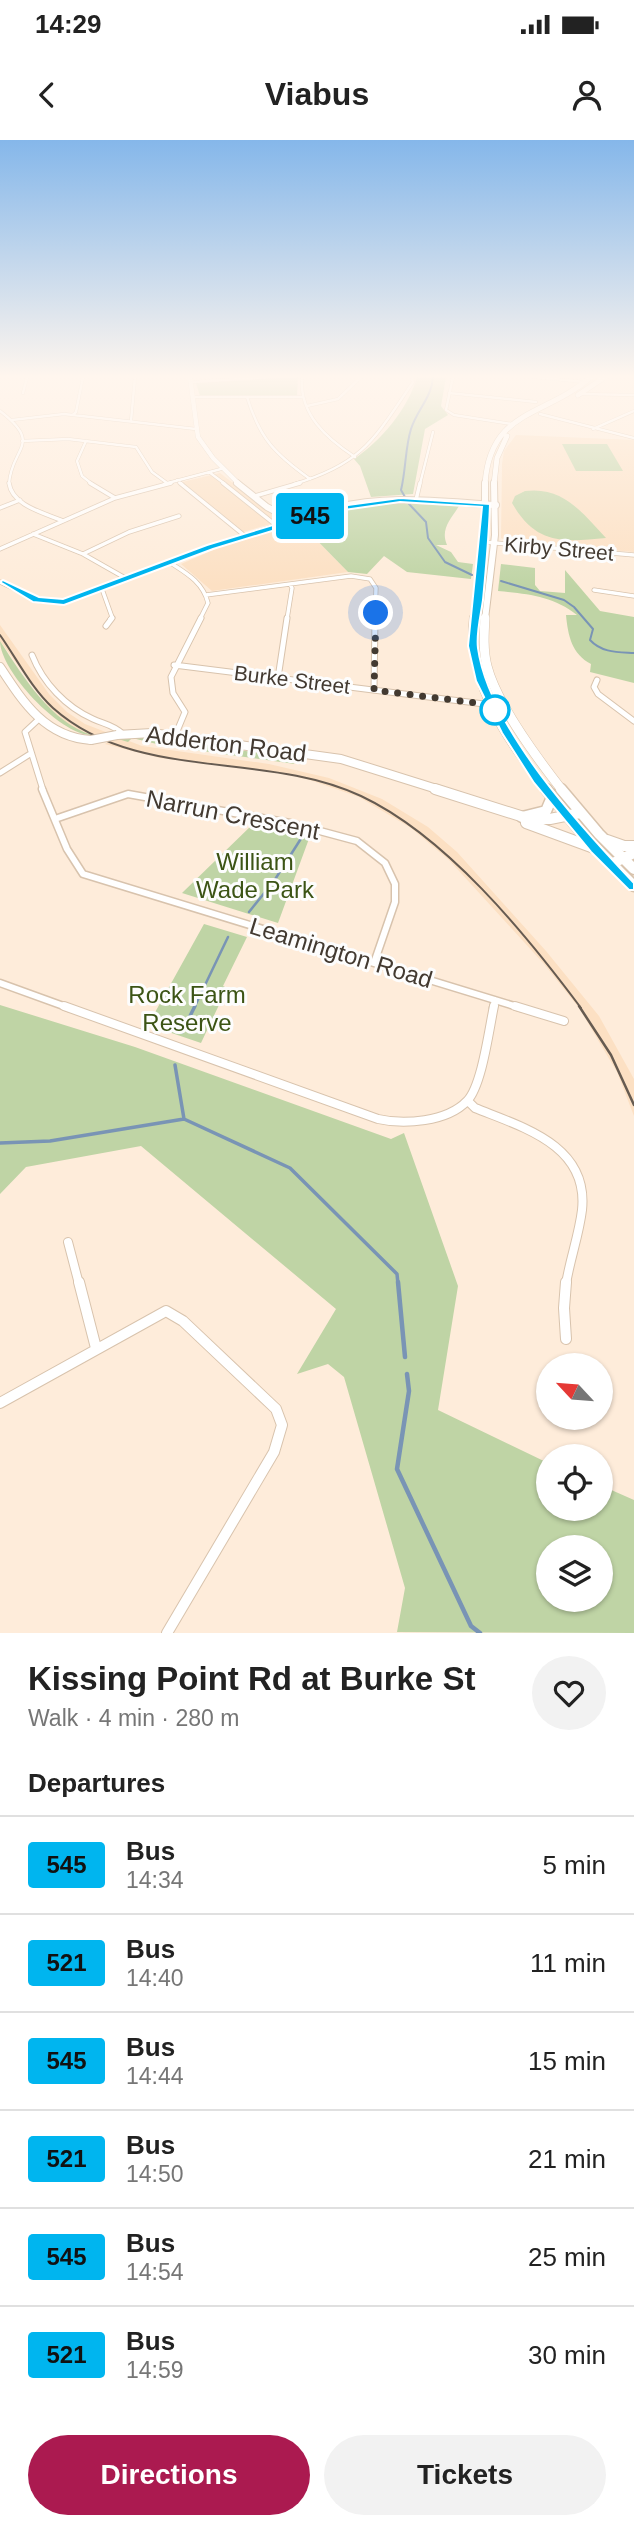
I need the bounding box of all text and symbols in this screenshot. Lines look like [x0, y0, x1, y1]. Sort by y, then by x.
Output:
text: 14:29 [35, 9, 102, 39]
icon: back [28, 76, 66, 114]
text: Viabus [265, 76, 369, 112]
icon: person [568, 76, 606, 114]
line badge: 545 [270, 493, 350, 539]
text: 545 [290, 502, 330, 529]
street label: Kirby Street [503, 532, 615, 565]
your location [358, 595, 393, 630]
street label: Burke Street [233, 661, 352, 698]
unlabelled marker [480, 695, 510, 725]
street label: Adderton Road [144, 720, 308, 767]
street label: Narrun Crescent [144, 784, 322, 845]
park label: William Wade Park [196, 848, 315, 903]
street label: Leamington Road [247, 912, 436, 993]
park label: Rock Farm Reserve [128, 981, 246, 1036]
north arrow [536, 1353, 612, 1430]
map controls [536, 1353, 613, 1612]
button: locate [536, 1444, 613, 1521]
button: layers [536, 1535, 613, 1612]
button: heart [532, 1656, 606, 1730]
text: Kissing Point Rd at Burke St [28, 1660, 475, 1697]
text: Walk · 4 min · 280 m [28, 1705, 239, 1731]
text: Departures [28, 1768, 165, 1798]
text: Bus [126, 1836, 175, 1866]
text: 5 min [542, 1850, 606, 1880]
text: 545 [46, 1851, 87, 1878]
text: 14:34 [126, 1867, 184, 1893]
text: Bus [126, 1934, 175, 1964]
text: 11 min [530, 1948, 606, 1978]
text: 521 [46, 1949, 87, 1976]
text: 14:40 [126, 1965, 184, 1991]
text: Bus [126, 2032, 175, 2062]
text: 15 min [528, 2046, 606, 2076]
text: 545 [46, 2047, 87, 2074]
text: 14:44 [126, 2063, 184, 2089]
text: Bus [126, 2130, 175, 2160]
text: 21 min [528, 2144, 606, 2174]
text: 521 [46, 2145, 87, 2172]
text: 14:50 [126, 2161, 184, 2187]
text: Bus [126, 2228, 175, 2258]
text: 25 min [528, 2242, 606, 2272]
text: 545 [46, 2243, 87, 2270]
text: 14:54 [126, 2259, 184, 2285]
text: Bus [126, 2326, 175, 2356]
text: 30 min [528, 2340, 606, 2370]
text: 521 [46, 2341, 87, 2368]
text: 14:59 [126, 2357, 184, 2383]
button: Directions [28, 2435, 310, 2515]
button: Tickets [324, 2435, 606, 2515]

